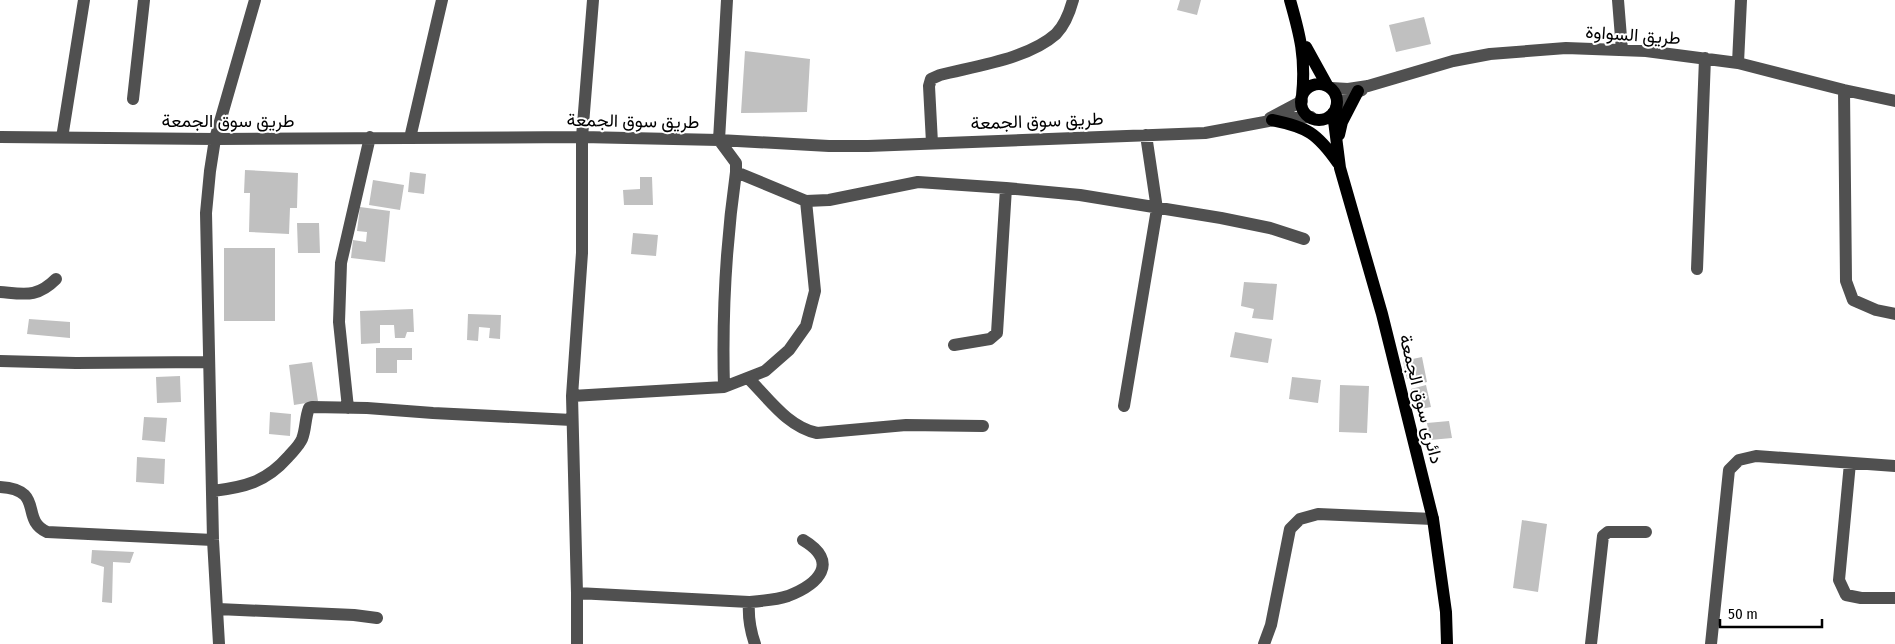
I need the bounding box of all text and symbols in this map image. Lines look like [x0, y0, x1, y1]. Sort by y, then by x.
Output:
street label: طريق السواوة [1585, 21, 1681, 49]
street label: طريق سوق الجمعة [970, 108, 1104, 134]
street label: طريق سوق الجمعة [566, 109, 700, 133]
street label: طريق سوق الجمعة [162, 110, 294, 132]
street label: دائرى سوق الجمعة [1394, 332, 1448, 466]
scale bar [1720, 596, 1822, 628]
text: 50 m [1728, 605, 1758, 623]

